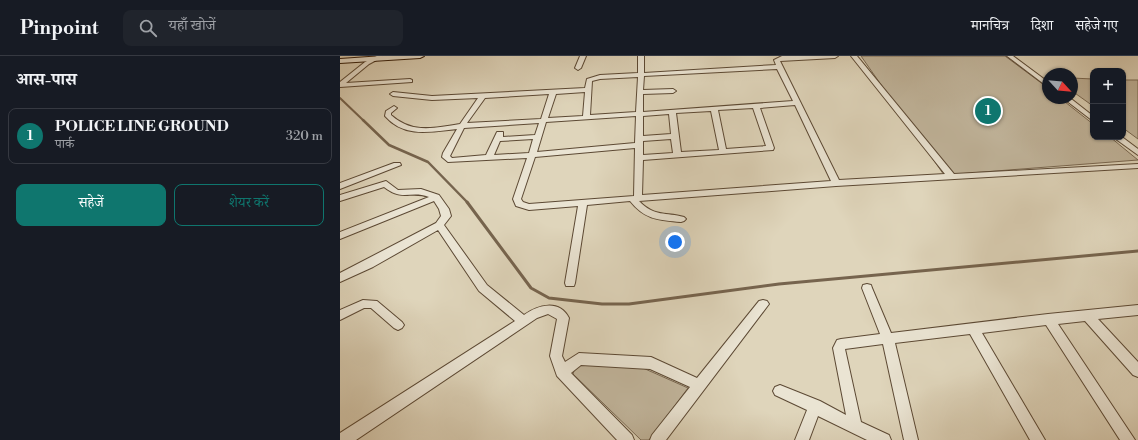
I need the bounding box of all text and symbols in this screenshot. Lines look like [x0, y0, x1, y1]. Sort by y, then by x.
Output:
search box [123, 10, 403, 46]
text: Pinpoint [20, 16, 99, 40]
text: यहाँ खोजें [169, 16, 216, 35]
icon: search [137, 17, 159, 39]
text: मानचित्र [971, 17, 1009, 35]
text: दिशा [1031, 17, 1053, 35]
text: सहेजे गए [1075, 17, 1118, 35]
north arrow [1042, 68, 1078, 104]
map controls [1090, 68, 1126, 140]
button: + [1090, 68, 1126, 104]
text: आस-पास [16, 69, 77, 91]
pin: 1 [975, 96, 1001, 126]
button: − [1090, 104, 1126, 140]
text: POLICE LINE GROUND [55, 117, 229, 136]
text: 1 [27, 128, 33, 144]
text: 320 m [286, 128, 323, 144]
text: पार्क [55, 136, 74, 152]
button: सहेजें [16, 184, 166, 226]
button: शेयर करें [174, 184, 324, 226]
your location [665, 232, 685, 252]

